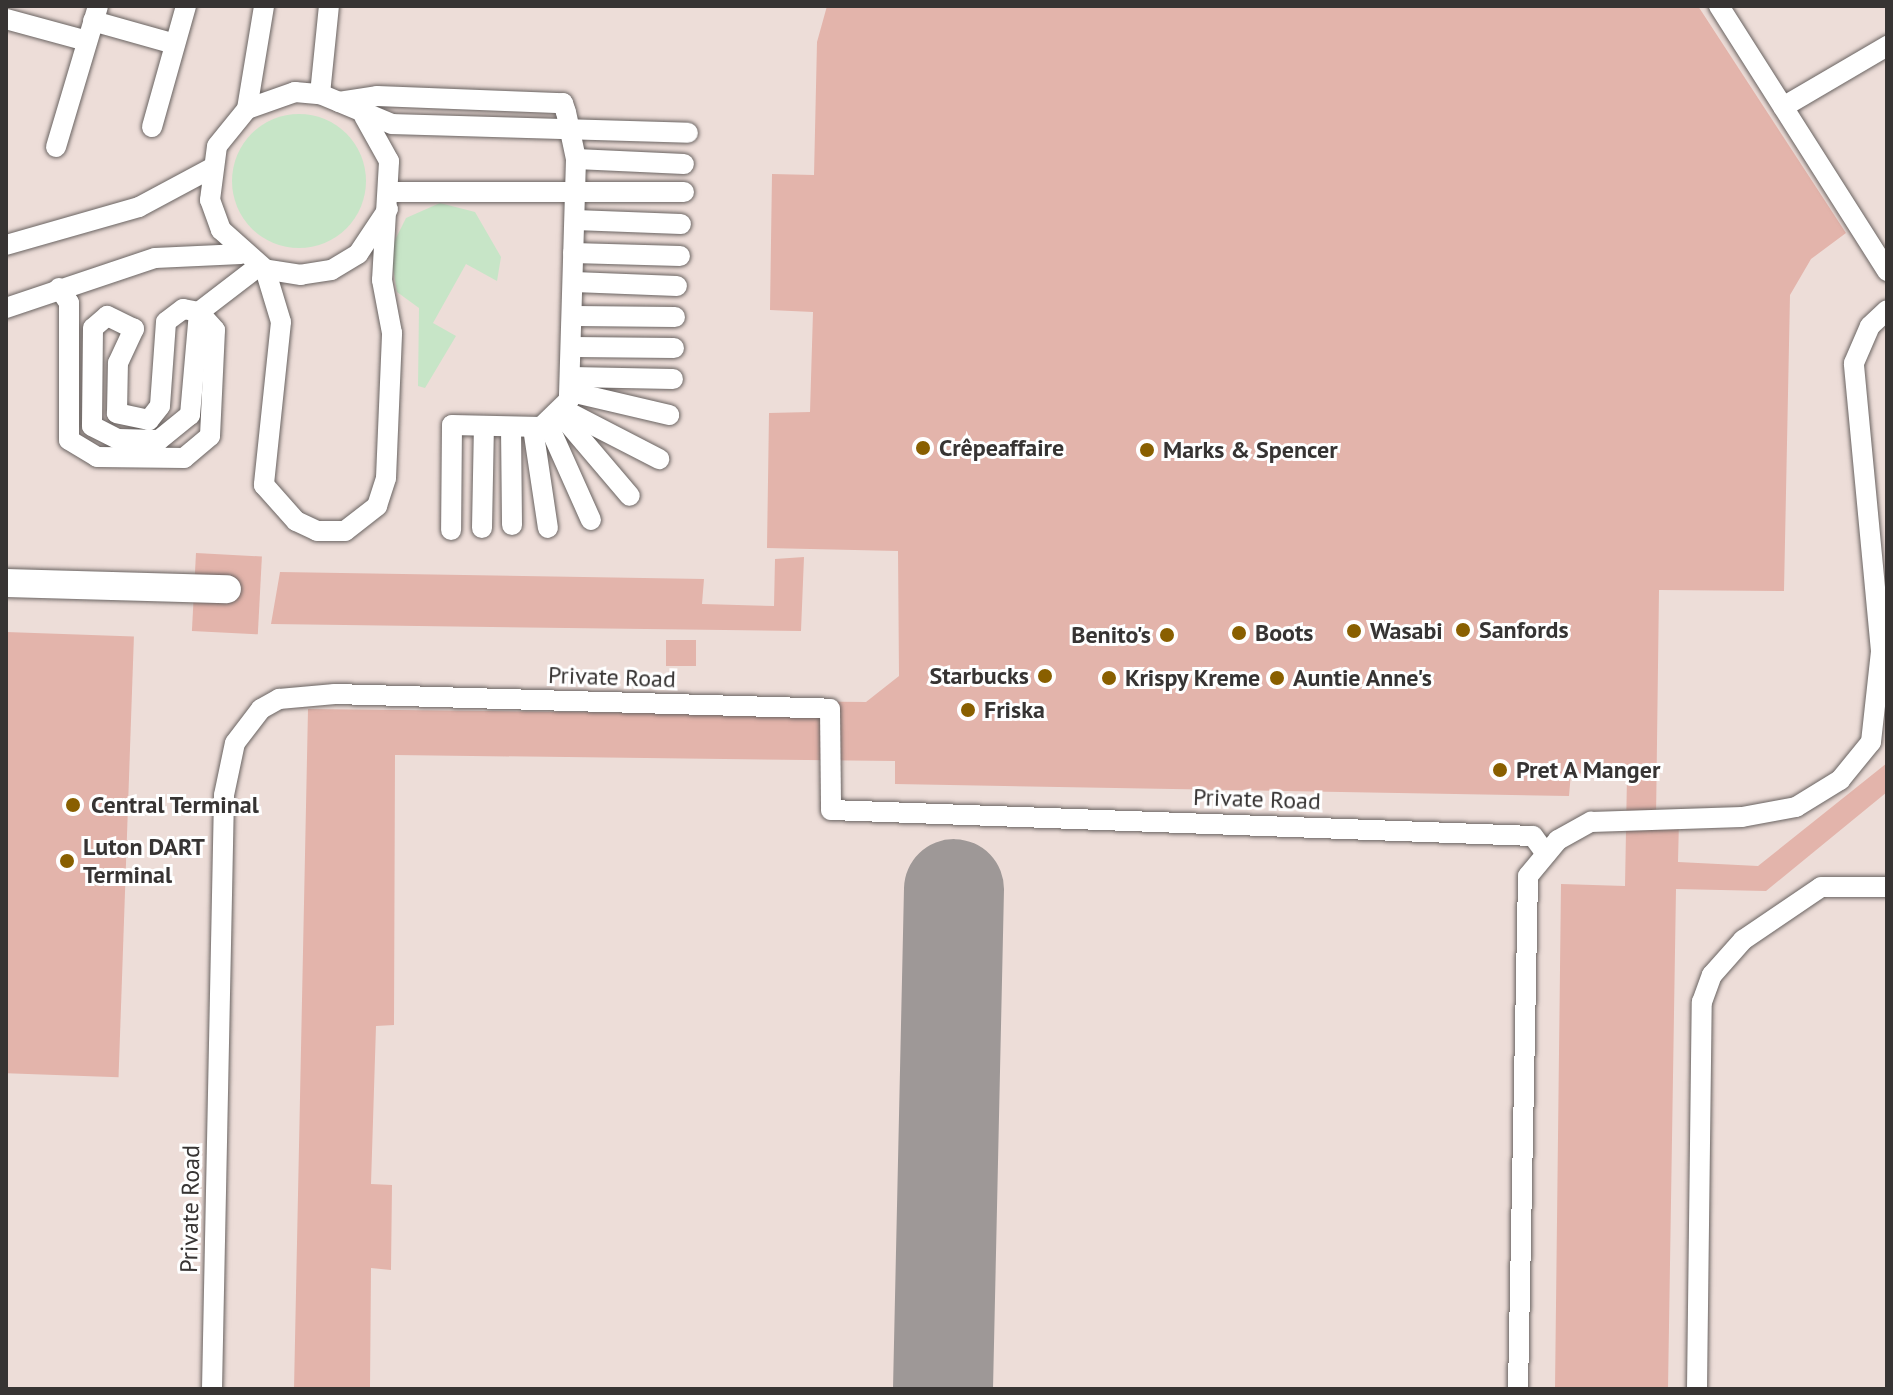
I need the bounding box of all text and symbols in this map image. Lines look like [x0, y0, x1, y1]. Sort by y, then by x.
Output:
place label: Crêpeaffaire [939, 434, 1064, 462]
place label: Marks & Spencer [1163, 436, 1338, 464]
marker: Crêpeaffaire [914, 439, 932, 457]
marker: Marks & Spencer [1138, 441, 1156, 459]
place label: Sanfords [1479, 616, 1569, 644]
place label: Wasabi [1370, 617, 1443, 645]
place label: Boots [1255, 619, 1313, 647]
place label: Benito's [1071, 621, 1151, 649]
marker: Sanfords [1454, 621, 1472, 639]
marker: Wasabi [1345, 622, 1363, 640]
marker: Boots [1230, 624, 1248, 642]
marker: Benito's [1158, 626, 1176, 644]
street label: Private Road [548, 660, 676, 694]
place label: Starbucks [929, 662, 1029, 690]
place label: Krispy Kreme [1125, 664, 1261, 692]
place label: Auntie Anne's [1293, 664, 1433, 692]
marker: Starbucks [1036, 667, 1054, 685]
marker: Krispy Kreme [1100, 669, 1118, 687]
marker: Auntie Anne's [1268, 669, 1286, 687]
place label: Friska [984, 696, 1045, 724]
marker: Friska [959, 701, 977, 719]
place label: Pret A Manger [1516, 756, 1662, 784]
marker: Pret A Manger [1491, 761, 1509, 779]
street label: Private Road [1193, 782, 1321, 816]
place label: Central Terminal [91, 791, 260, 819]
marker: Central Terminal [62, 794, 84, 816]
place label: Luton DART Terminal [83, 833, 205, 889]
marker: Luton DART Terminal [58, 852, 76, 870]
street label: Private Road [174, 1145, 206, 1273]

